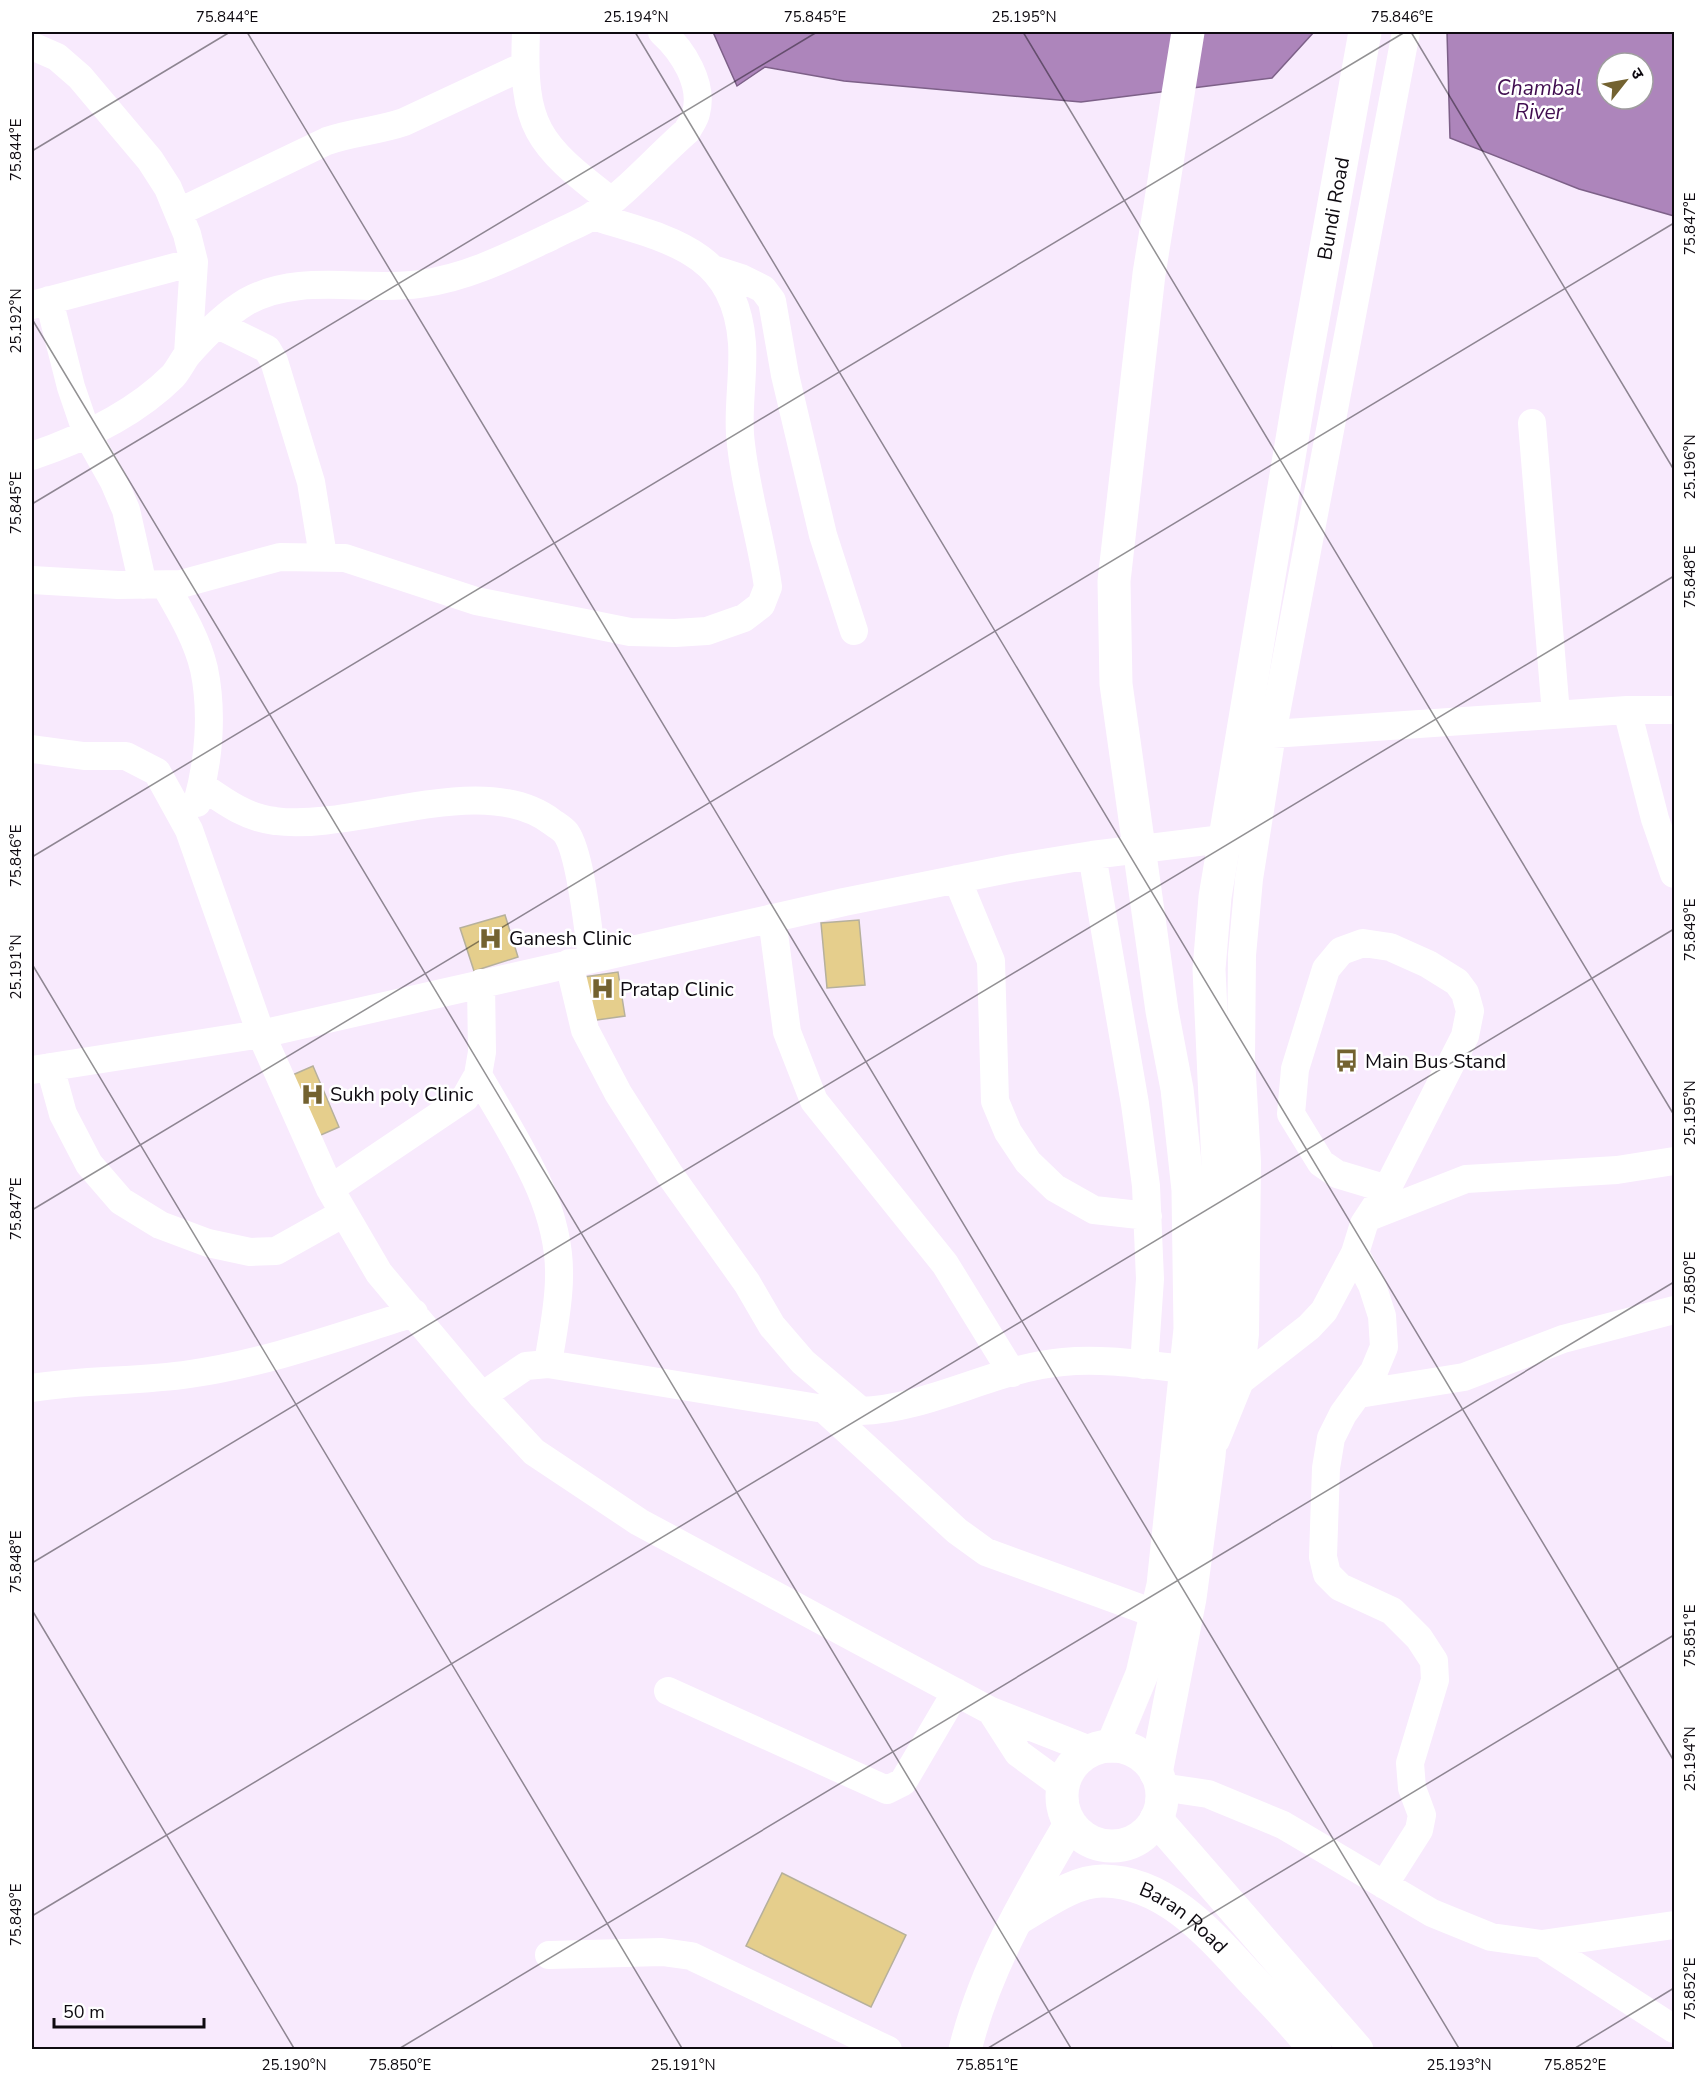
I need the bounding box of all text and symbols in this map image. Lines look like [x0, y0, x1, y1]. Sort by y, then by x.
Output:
text: 75.844°E [196, 7, 258, 27]
text: 25.194°N [603, 7, 669, 27]
text: 75.845°E [784, 7, 846, 27]
text: 25.195°N [991, 7, 1057, 27]
text: 75.846°E [1371, 7, 1433, 27]
north arrow [1595, 51, 1655, 111]
text: उ [1625, 64, 1649, 84]
water label: Chambal River [1497, 74, 1581, 126]
text: 75.844°E [6, 119, 26, 181]
street label: Bundi Road [1311, 155, 1356, 262]
text: 75.847°E [1680, 193, 1700, 255]
text: 25.192°N [6, 288, 26, 354]
text: 25.196°N [1680, 434, 1700, 500]
text: 75.845°E [6, 472, 26, 534]
text: 75.848°E [1680, 546, 1700, 608]
text: 75.846°E [6, 825, 26, 887]
text: 75.849°E [1680, 899, 1700, 961]
hospital icon: Ganesh Clinic [478, 925, 504, 951]
place label: Ganesh Clinic [509, 925, 632, 952]
text: 25.191°N [6, 934, 26, 1000]
hospital icon: Pratap Clinic [589, 976, 615, 1002]
place label: Pratap Clinic [620, 976, 734, 1003]
bus stop icon: Main Bus Stand [1334, 1048, 1360, 1074]
place label: Main Bus Stand [1365, 1048, 1506, 1075]
text: 25.195°N [1680, 1080, 1700, 1146]
hospital icon: Sukh poly Clinic [299, 1081, 325, 1107]
place label: Sukh poly Clinic [330, 1081, 473, 1108]
text: 75.847°E [6, 1178, 26, 1240]
text: 75.850°E [1680, 1252, 1700, 1314]
text: 75.848°E [6, 1531, 26, 1593]
text: 75.851°E [1680, 1605, 1700, 1667]
text: 25.194°N [1680, 1726, 1700, 1792]
street label: Baran Road [1135, 1875, 1234, 1959]
text: 75.849°E [6, 1884, 26, 1946]
text: 75.852°E [1680, 1958, 1700, 2020]
scale bar [54, 1991, 204, 2029]
text: 50 m [63, 2000, 105, 2024]
text: 25.190°N [261, 2055, 327, 2075]
text: 75.850°E [369, 2055, 431, 2075]
text: 25.191°N [650, 2055, 716, 2075]
text: 75.851°E [956, 2055, 1018, 2075]
text: 25.193°N [1426, 2055, 1492, 2075]
text: 75.852°E [1544, 2055, 1606, 2075]

